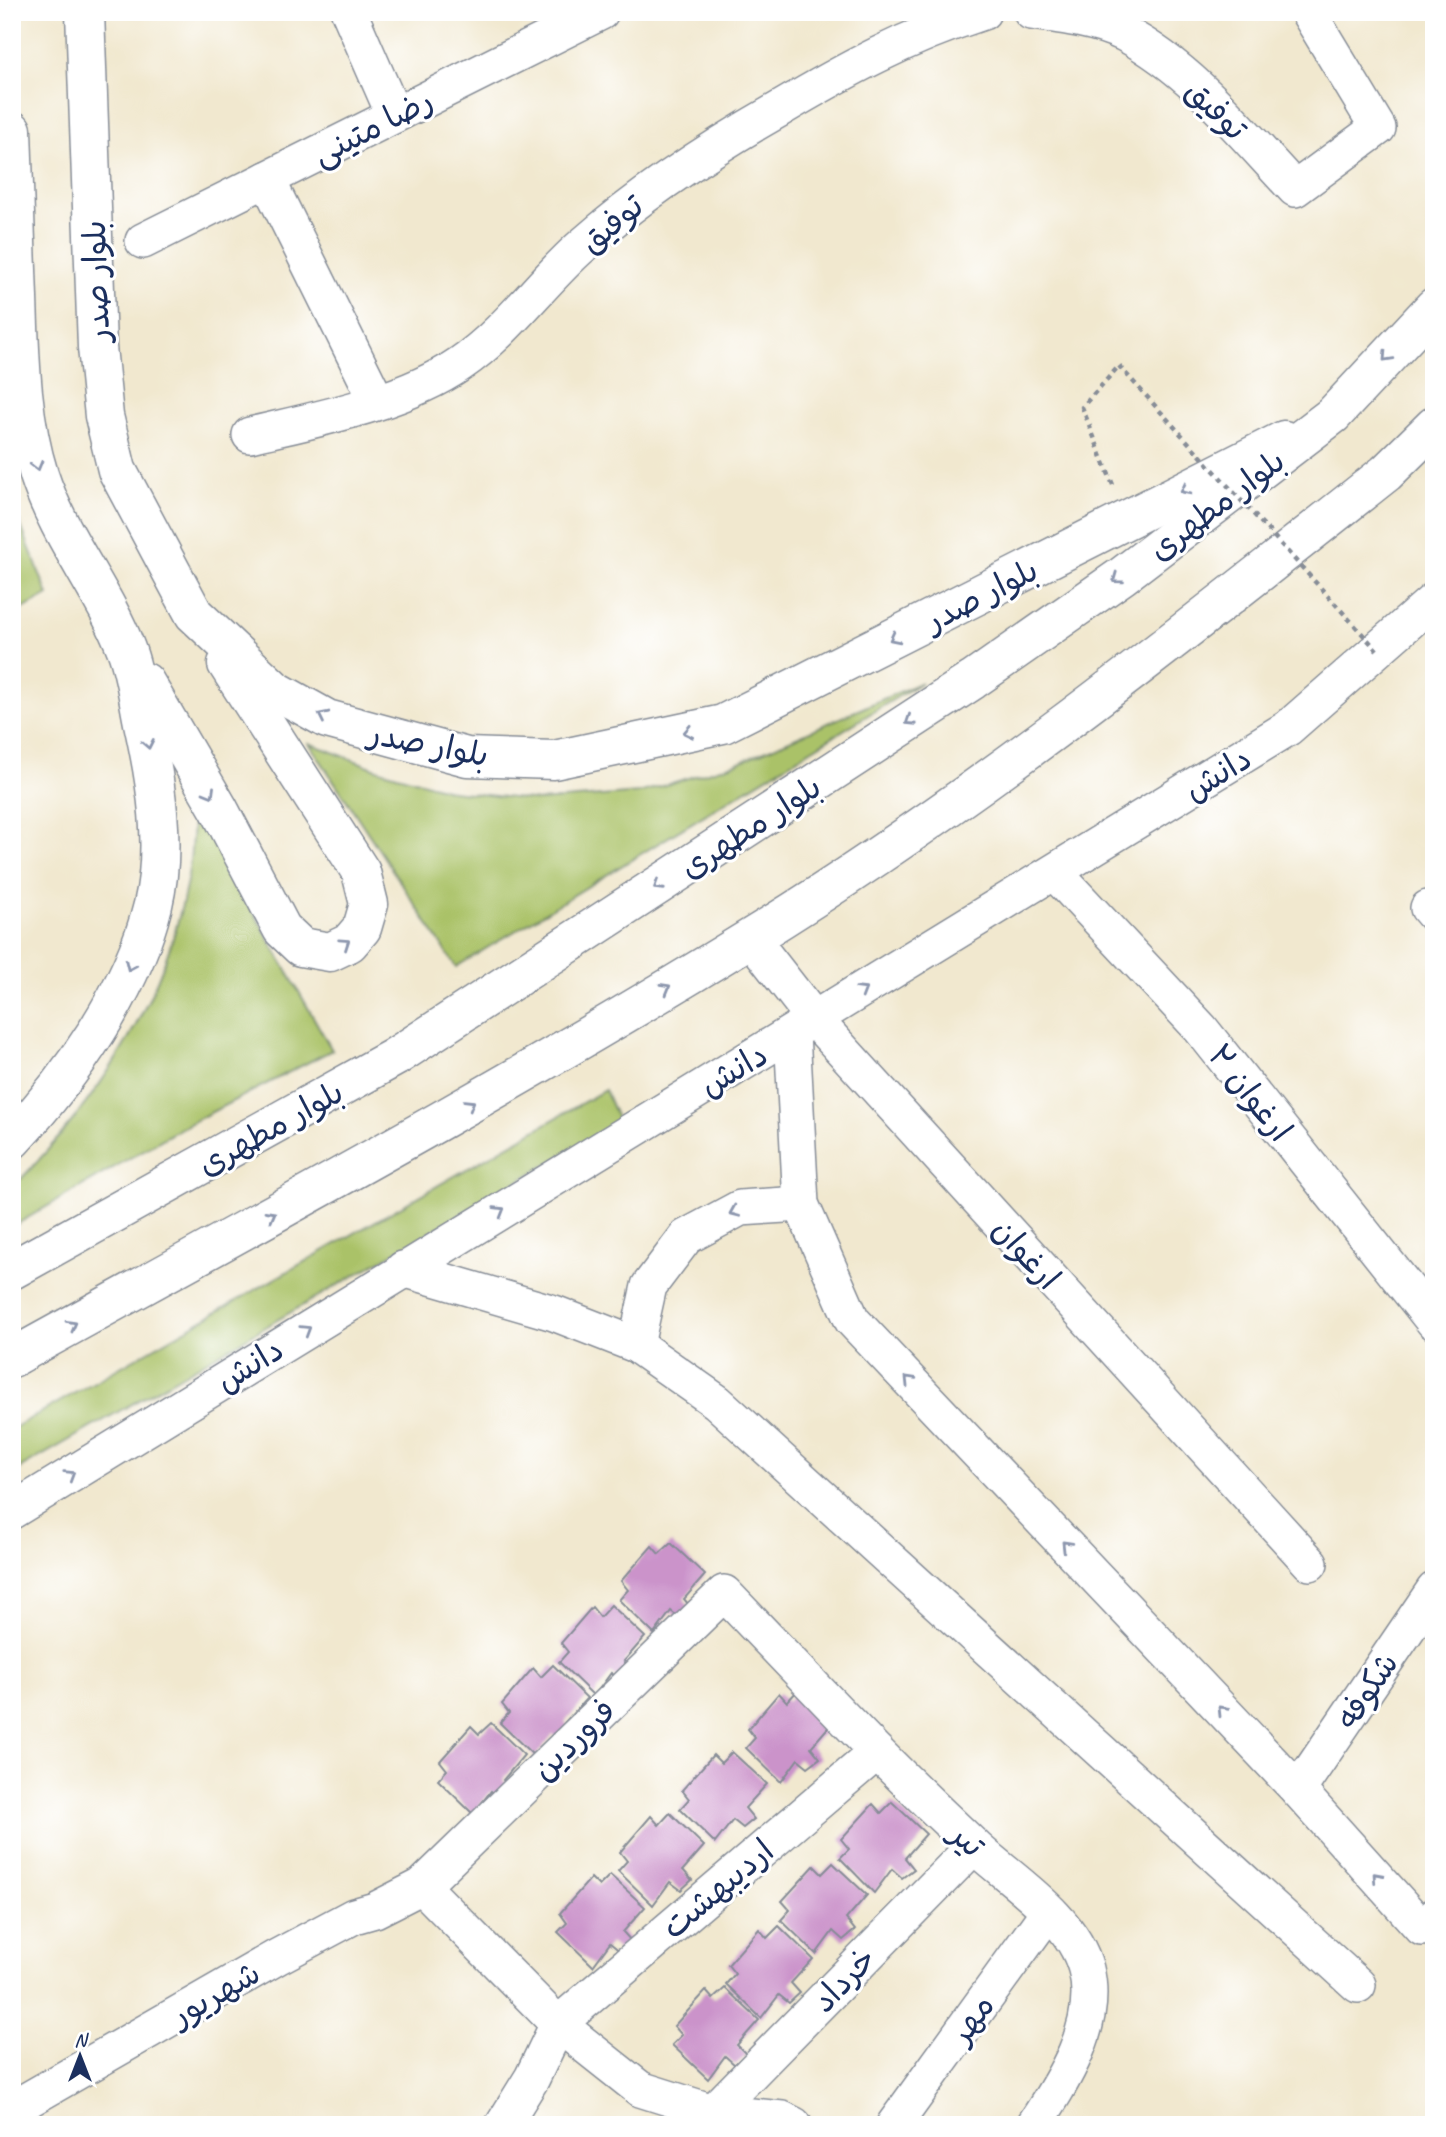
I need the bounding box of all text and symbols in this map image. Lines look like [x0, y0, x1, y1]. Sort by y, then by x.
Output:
street label: توفیق [1176, 70, 1257, 150]
street label: رضا متینی [305, 79, 440, 175]
street label: توفیق [571, 185, 653, 263]
street label: بلوار صدر [73, 220, 119, 345]
one-way arrow [1383, 349, 1396, 362]
street label: بلوار مطهری [1140, 440, 1293, 570]
one-way arrow [29, 460, 43, 472]
one-way arrow [1180, 482, 1192, 496]
street label: بلوار صدر [915, 549, 1045, 642]
one-way arrow [1113, 571, 1125, 583]
one-way arrow [889, 629, 901, 643]
one-way arrow [318, 710, 330, 724]
street label: بلوار صدر [362, 711, 492, 776]
one-way arrow [904, 713, 917, 726]
one-way arrow [682, 723, 694, 738]
street label: دانش [1176, 737, 1259, 811]
one-way arrow [139, 738, 154, 750]
street label: بلوار مطهری [672, 766, 829, 888]
one-way arrow [202, 786, 215, 799]
one-way arrow [652, 878, 665, 891]
one-way arrow [337, 939, 350, 951]
one-way arrow [124, 959, 138, 971]
one-way arrow [658, 983, 671, 996]
one-way arrow [854, 987, 867, 1000]
street label: دانش [692, 1033, 775, 1106]
street label: ارغوان ۲ [1199, 1035, 1302, 1150]
street label: بلوار مطهری [190, 1071, 351, 1185]
one-way arrow [462, 1099, 475, 1112]
one-way arrow [729, 1204, 741, 1218]
one-way arrow [492, 1206, 505, 1219]
street label: ارغوان [983, 1209, 1070, 1298]
one-way arrow [264, 1210, 276, 1223]
one-way arrow [65, 1320, 77, 1333]
one-way arrow [298, 1325, 311, 1338]
street label: دانش [208, 1328, 291, 1402]
one-way arrow [905, 1375, 917, 1388]
one-way arrow [63, 1470, 76, 1483]
one-way arrow [1061, 1540, 1074, 1553]
street label: شکوفه [1326, 1644, 1408, 1737]
street label: فروردین [523, 1690, 625, 1790]
one-way arrow [1218, 1705, 1231, 1718]
street label: تیر [939, 1811, 994, 1867]
street label: اردیبهشت [653, 1830, 782, 1948]
one-way arrow [1372, 1872, 1385, 1885]
street label: خرداد [802, 1938, 885, 2021]
street label: شهریور [161, 1952, 268, 2038]
street label: مهر [938, 1986, 1004, 2054]
north arrow [46, 2022, 116, 2092]
text: N [74, 2028, 89, 2052]

